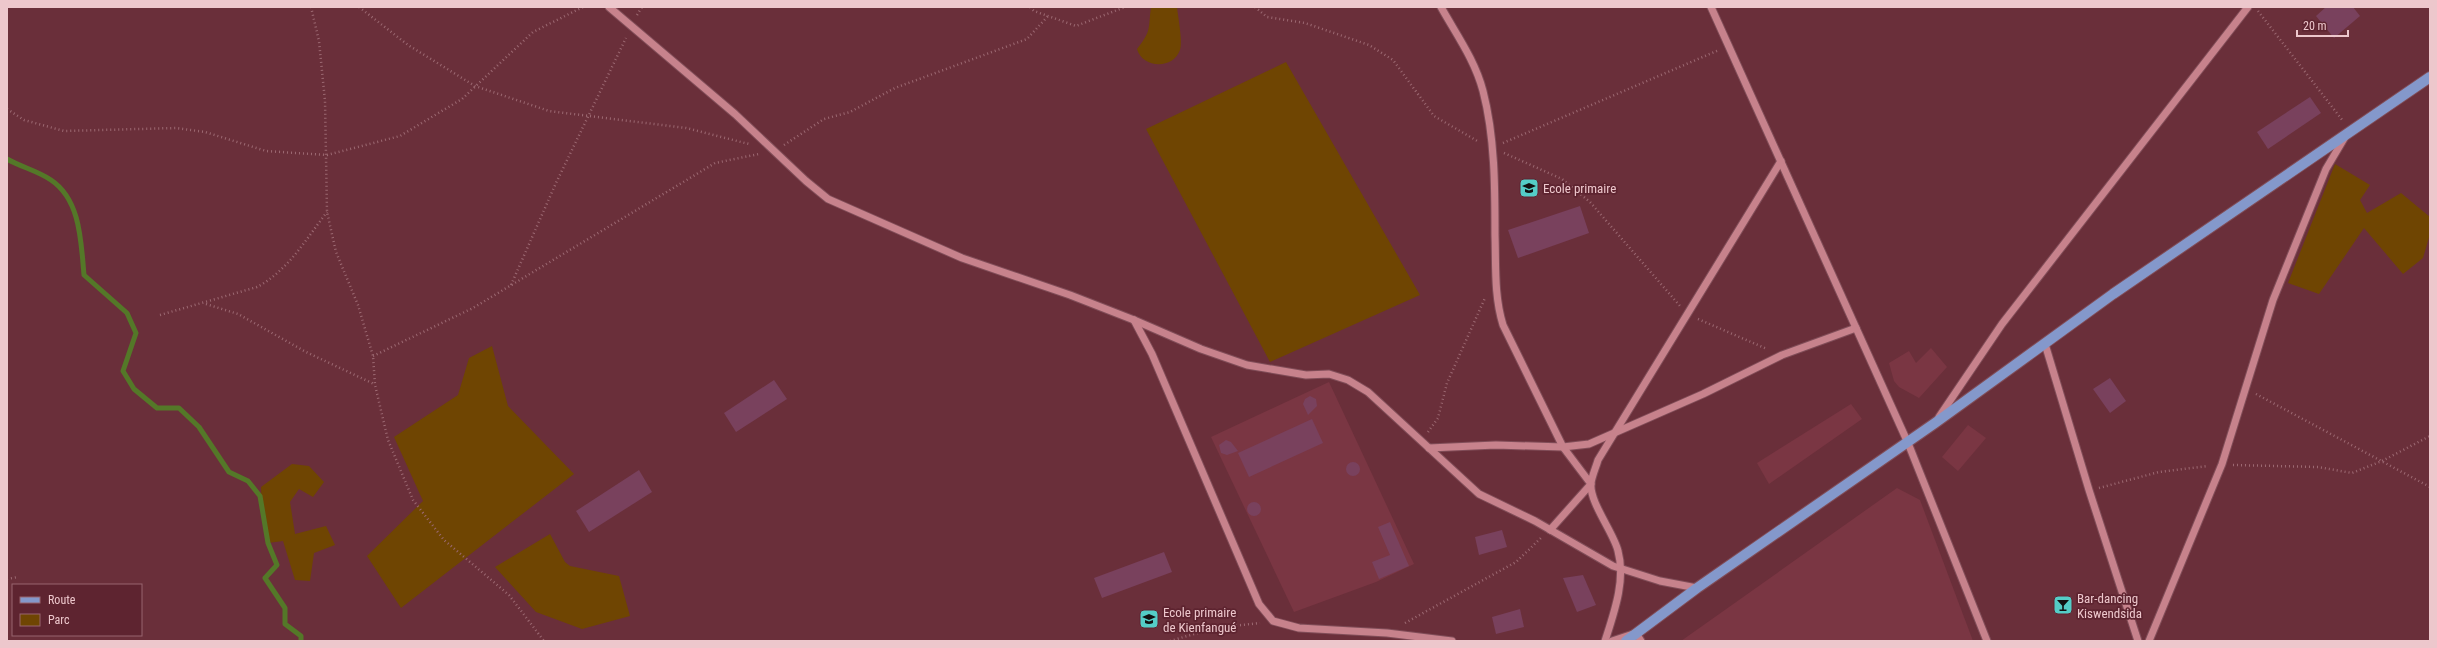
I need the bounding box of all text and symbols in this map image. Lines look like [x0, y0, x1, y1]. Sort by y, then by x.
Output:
scale bar [2297, 12, 2348, 38]
text: 20 m [2303, 19, 2327, 33]
school or university icon: Ecole primaire [1518, 177, 1540, 199]
place label: Ecole primaire [1543, 181, 1616, 196]
legend [12, 584, 142, 636]
place label: Bar-dancing Kiswendsida [2077, 591, 2142, 621]
text: Route [48, 593, 76, 607]
bar icon: Bar-dancing Kiswendsida [2052, 594, 2074, 616]
place label: Ecole primaire de Kienfangué [1163, 605, 1236, 635]
school or university icon: Ecole primaire de Kienfangué [1138, 608, 1160, 630]
text: Parc [48, 613, 70, 627]

